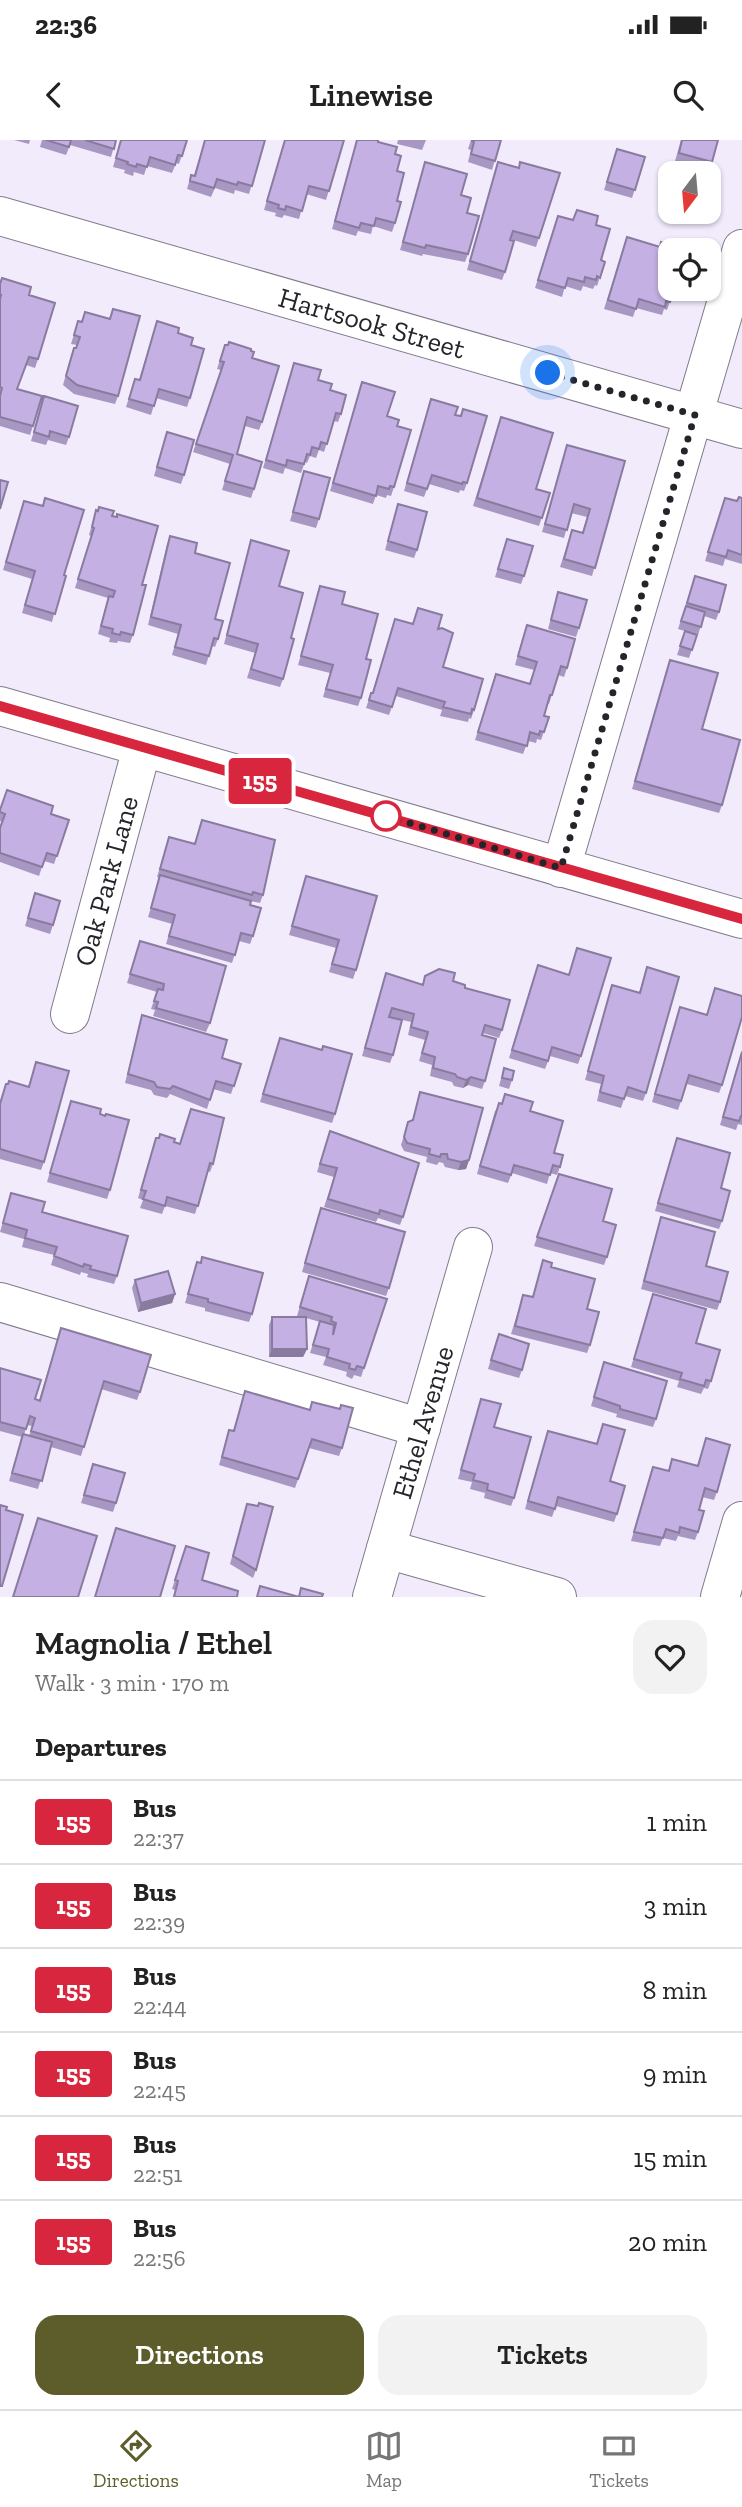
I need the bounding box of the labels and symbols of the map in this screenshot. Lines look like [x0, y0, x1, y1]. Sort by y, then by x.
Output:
north arrow [658, 161, 721, 224]
street label: Hartsook Street [275, 280, 470, 365]
your location [530, 355, 565, 390]
line badge: 155 [220, 758, 300, 804]
street label: Oak Park Lane [67, 792, 145, 969]
unlabelled marker [371, 801, 401, 831]
street label: Ethel Avenue [385, 1342, 460, 1502]

